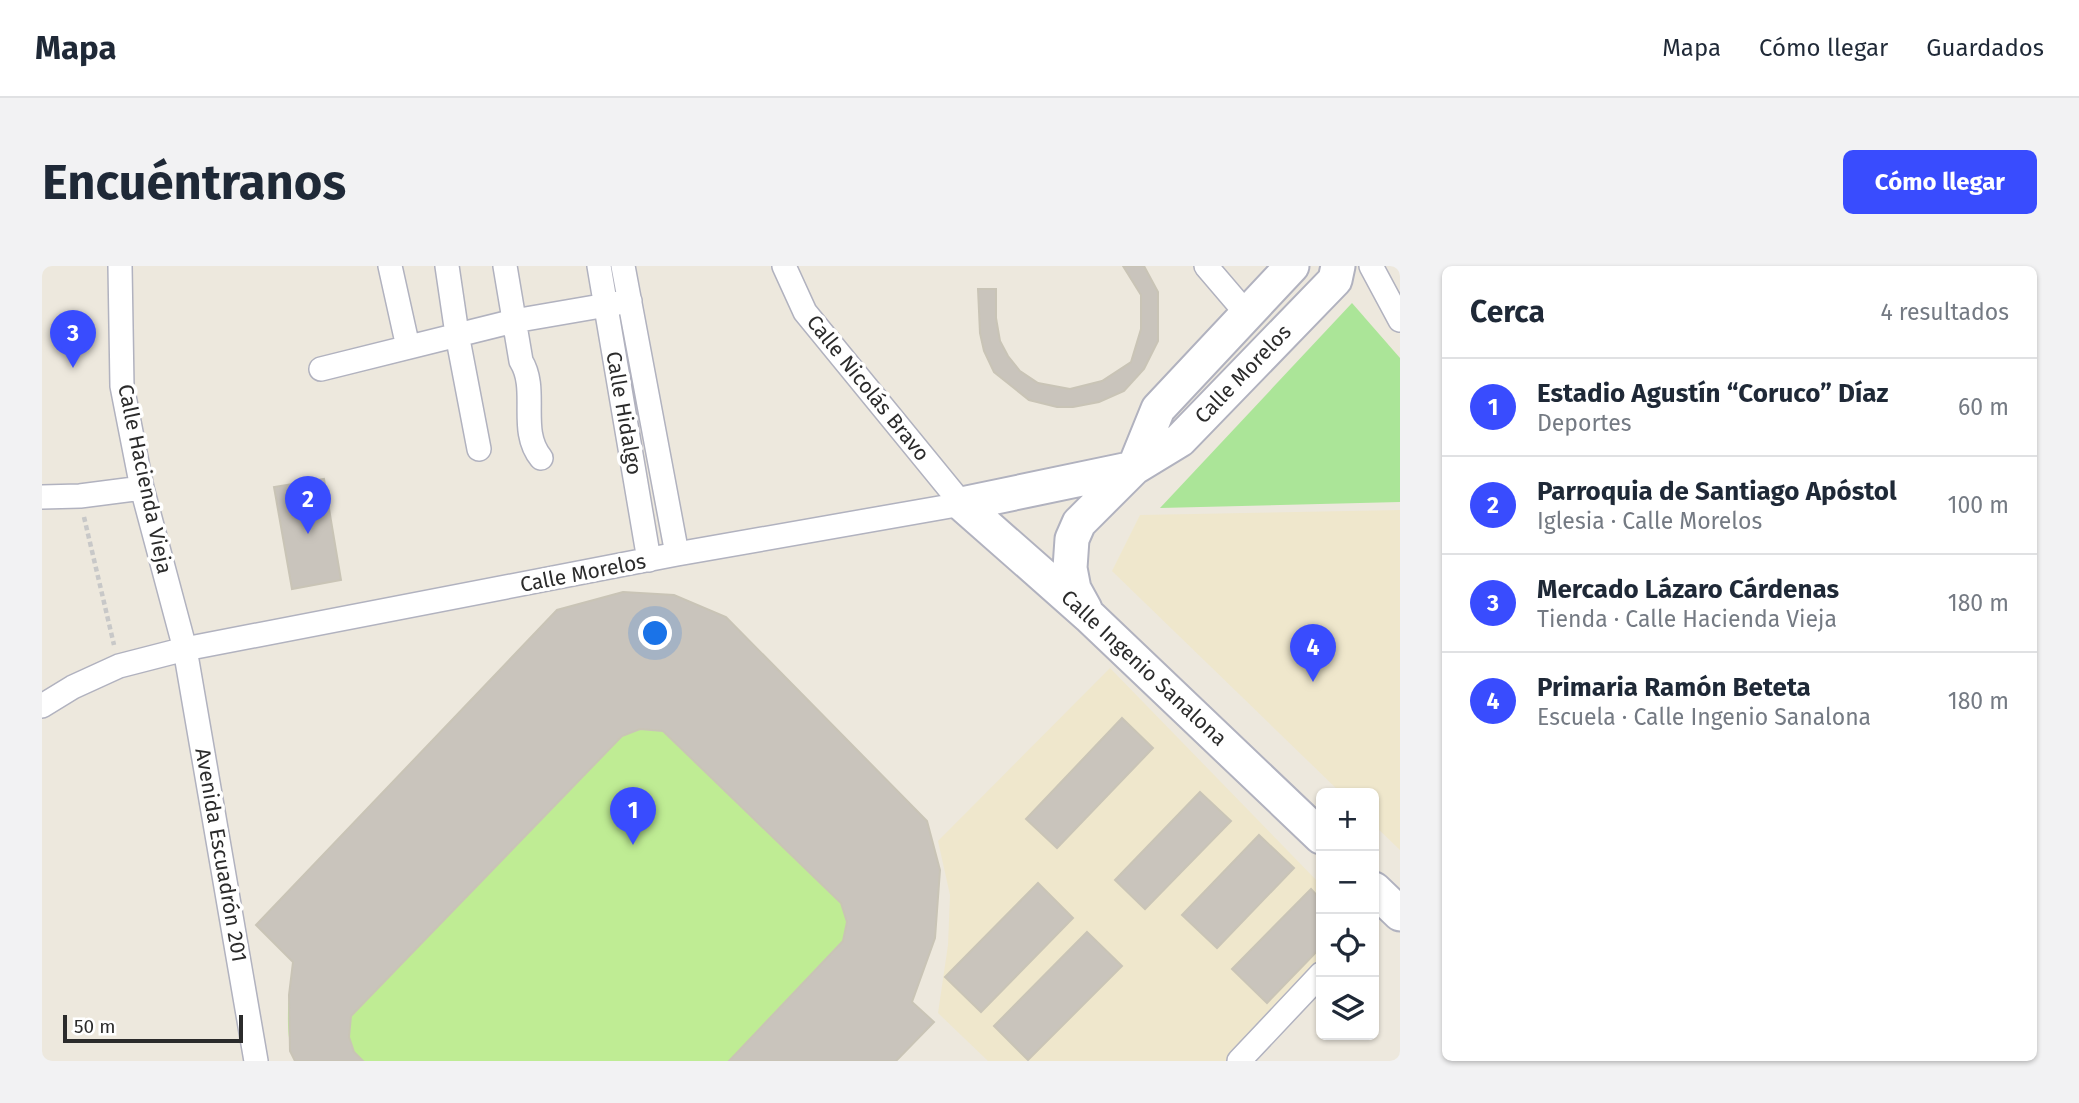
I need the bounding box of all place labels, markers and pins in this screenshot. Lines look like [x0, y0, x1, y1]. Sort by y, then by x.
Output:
pin: 3 [50, 310, 96, 368]
pin: 2 [285, 476, 331, 534]
pin: 4 [1290, 624, 1336, 682]
pin: 1 [610, 787, 656, 845]

